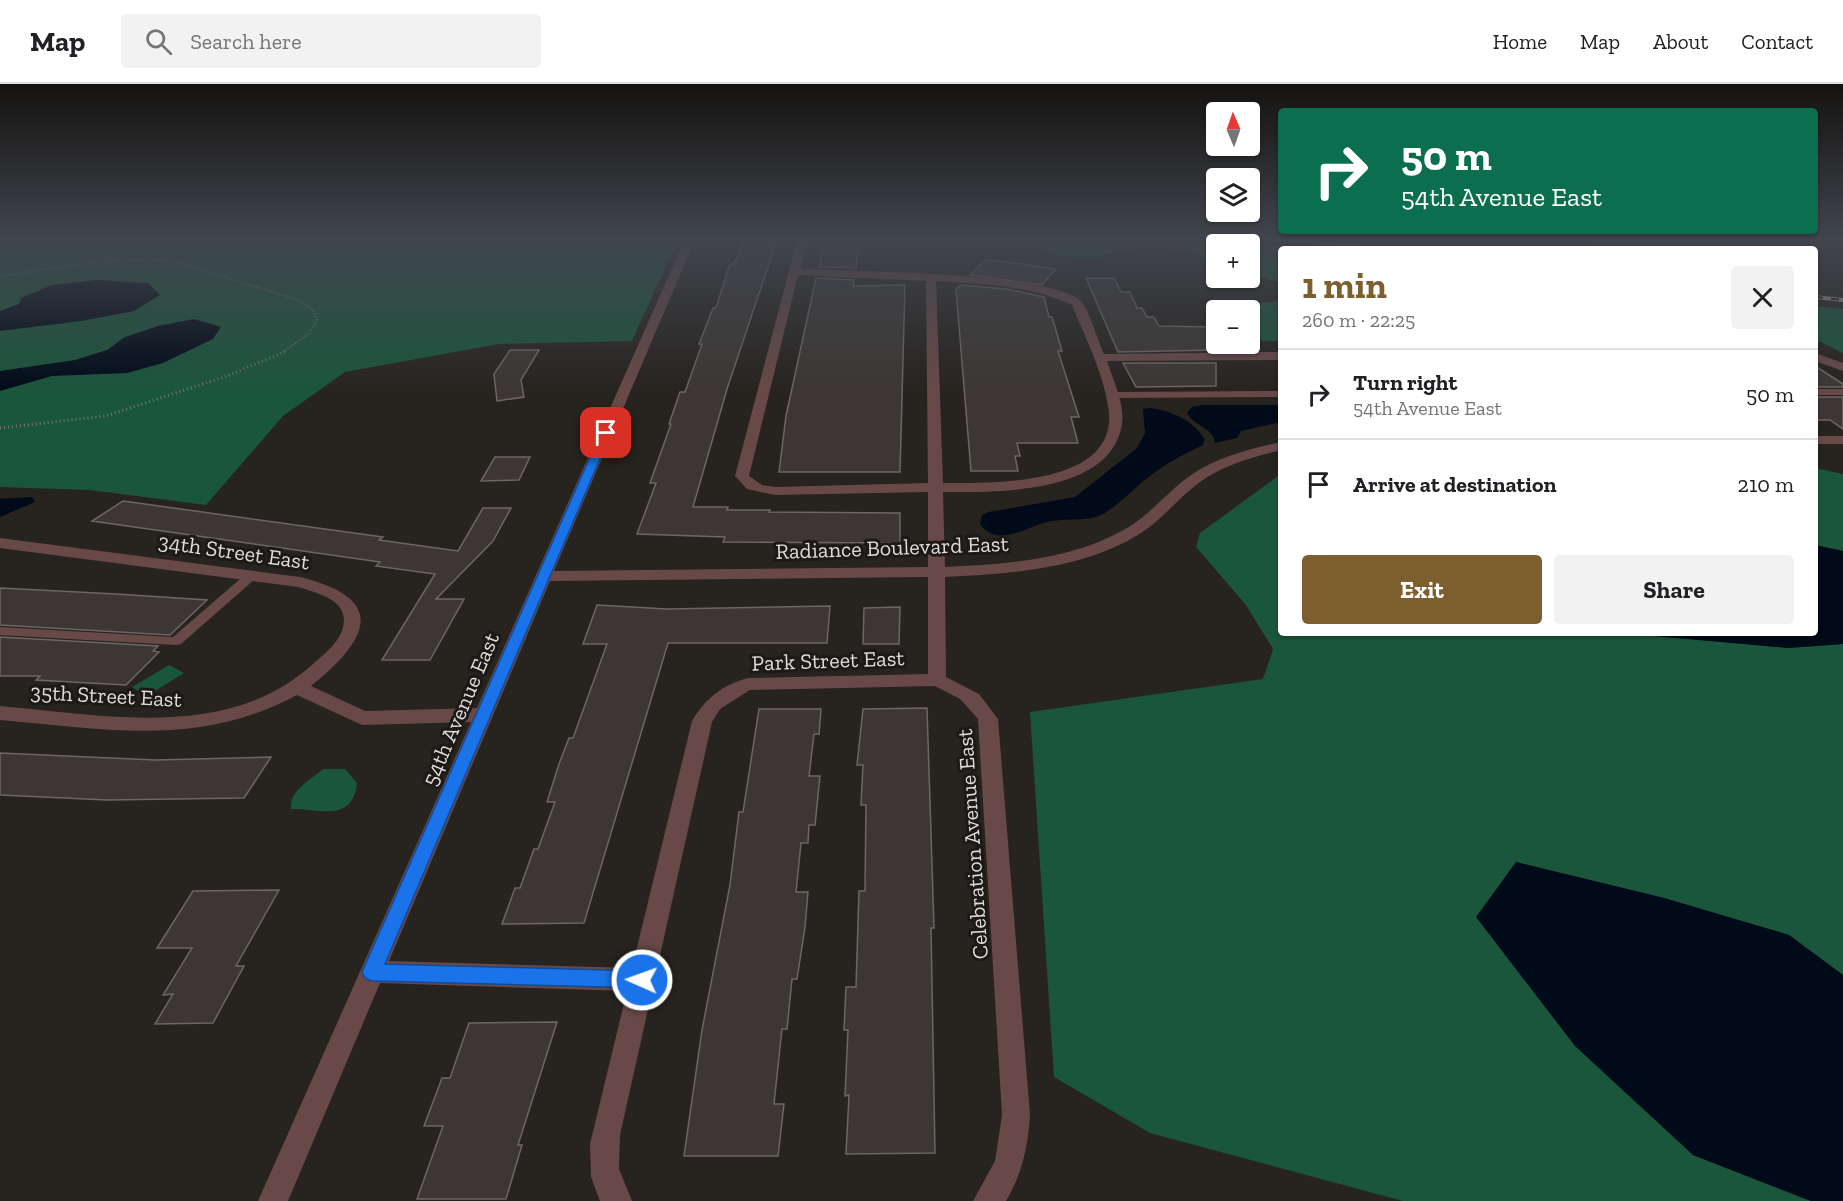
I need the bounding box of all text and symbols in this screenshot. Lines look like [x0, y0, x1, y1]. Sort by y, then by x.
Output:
search box [121, 14, 541, 68]
text: Map [30, 25, 85, 58]
icon: search [142, 25, 175, 58]
text: Search here [190, 28, 302, 55]
text: Home [1493, 29, 1547, 54]
text: Map [1580, 29, 1620, 54]
text: About [1653, 29, 1708, 54]
text: Contact [1741, 29, 1813, 54]
north arrow [1206, 102, 1260, 156]
map controls [1206, 102, 1260, 354]
text: 50 m [1401, 130, 1492, 181]
icon: right [1302, 132, 1380, 210]
button: layers [1206, 168, 1260, 222]
text: 54th Avenue East [1401, 181, 1602, 213]
button: + [1206, 234, 1260, 288]
text: 1 min [1302, 264, 1387, 307]
button: close [1731, 266, 1794, 329]
button: − [1206, 300, 1260, 354]
text: 260 m · 22:25 [1302, 308, 1415, 332]
text: Turn right [1353, 369, 1457, 396]
icon: right [1302, 378, 1335, 411]
text: 50 m [1746, 381, 1794, 408]
text: 54th Avenue East [1353, 396, 1502, 420]
pin [580, 407, 631, 458]
icon: arrive [589, 416, 622, 449]
icon: arrive [1302, 468, 1335, 501]
text: Arrive at destination [1353, 471, 1556, 498]
text: 210 m [1738, 471, 1794, 498]
street label: 34th Street East [157, 528, 312, 576]
street label: Radiance Boulevard East [775, 530, 1010, 565]
button: Exit [1302, 555, 1542, 624]
button: Share [1554, 555, 1794, 624]
street label: 54th Avenue East [416, 628, 505, 790]
street label: Park Street East [751, 644, 906, 677]
street label: 35th Street East [30, 678, 183, 713]
street label: Celebration Avenue East [951, 727, 994, 960]
position arrow [610, 948, 674, 1012]

